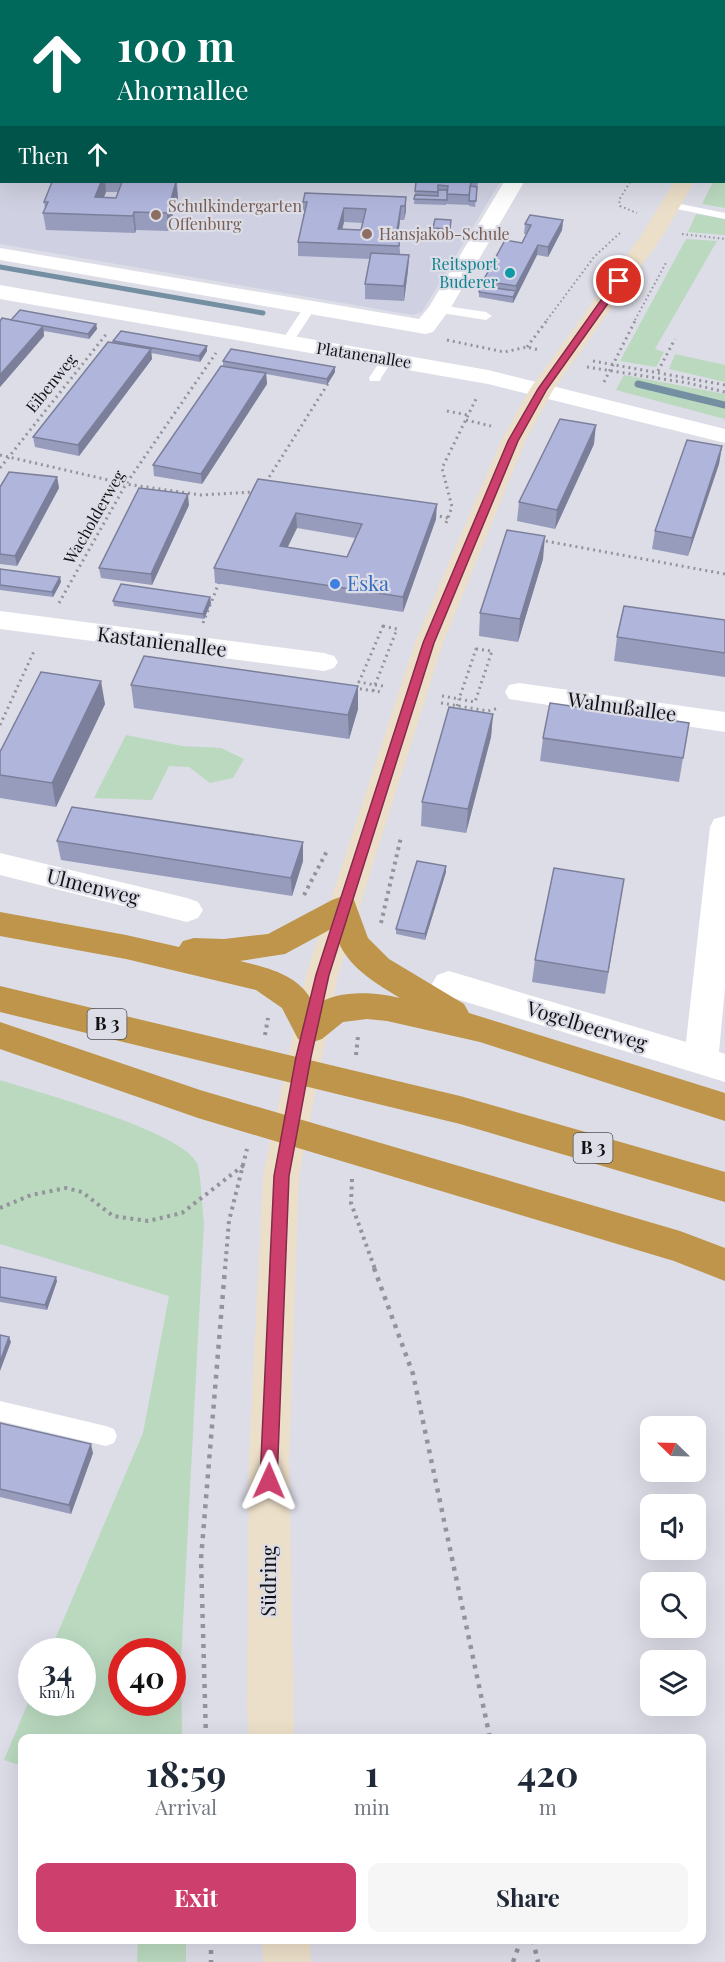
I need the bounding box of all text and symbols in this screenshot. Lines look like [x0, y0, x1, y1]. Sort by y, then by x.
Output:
text: 100 m [117, 17, 235, 73]
icon: ahead [18, 24, 96, 102]
text: Ahornallee [117, 71, 249, 107]
icon: ahead [81, 138, 114, 171]
text: Then [18, 140, 69, 170]
place label: Schulkindergarten Offenburg [168, 195, 302, 234]
marker: Schulkindergarten Offenburg [149, 208, 163, 222]
place label: Hansjakob-Schule [379, 223, 510, 244]
marker: Hansjakob-Schule [360, 227, 374, 241]
place label: Reitsport Buderer [431, 253, 498, 292]
pin [593, 255, 644, 306]
icon: arrive [602, 264, 635, 297]
marker: Reitsport Buderer [503, 266, 517, 280]
street label: Platanenallee [315, 337, 413, 372]
street label: Eibenweg [21, 349, 81, 416]
street label: Wacholderweg [58, 466, 129, 568]
place label: Eska [347, 569, 389, 596]
marker: Eska [328, 577, 342, 591]
street label: Kastanienallee [96, 619, 229, 662]
street label: Walnußallee [565, 684, 678, 727]
street label: Ulmenweg [44, 861, 143, 910]
street label: Vogelbeerweg [523, 993, 652, 1056]
road number: B 3 [88, 1009, 126, 1039]
road number: B 3 [574, 1133, 612, 1163]
north arrow [640, 1416, 706, 1482]
map controls [640, 1416, 706, 1716]
position arrow [237, 1449, 301, 1513]
button: sound [640, 1494, 706, 1560]
street label: Südring [254, 1545, 281, 1617]
button: search [640, 1572, 706, 1638]
speed limit sign: 40 [108, 1638, 186, 1716]
text: 34 [42, 1650, 72, 1690]
button: layers [640, 1650, 706, 1716]
text: km/h [39, 1682, 75, 1702]
text: 18:59 [146, 1748, 226, 1796]
text: 1 [365, 1748, 379, 1796]
text: 420 [517, 1748, 578, 1796]
text: Arrival [155, 1793, 217, 1820]
text: min [354, 1793, 390, 1820]
text: m [539, 1793, 557, 1820]
button: Exit [36, 1863, 356, 1932]
button: Share [368, 1863, 688, 1932]

